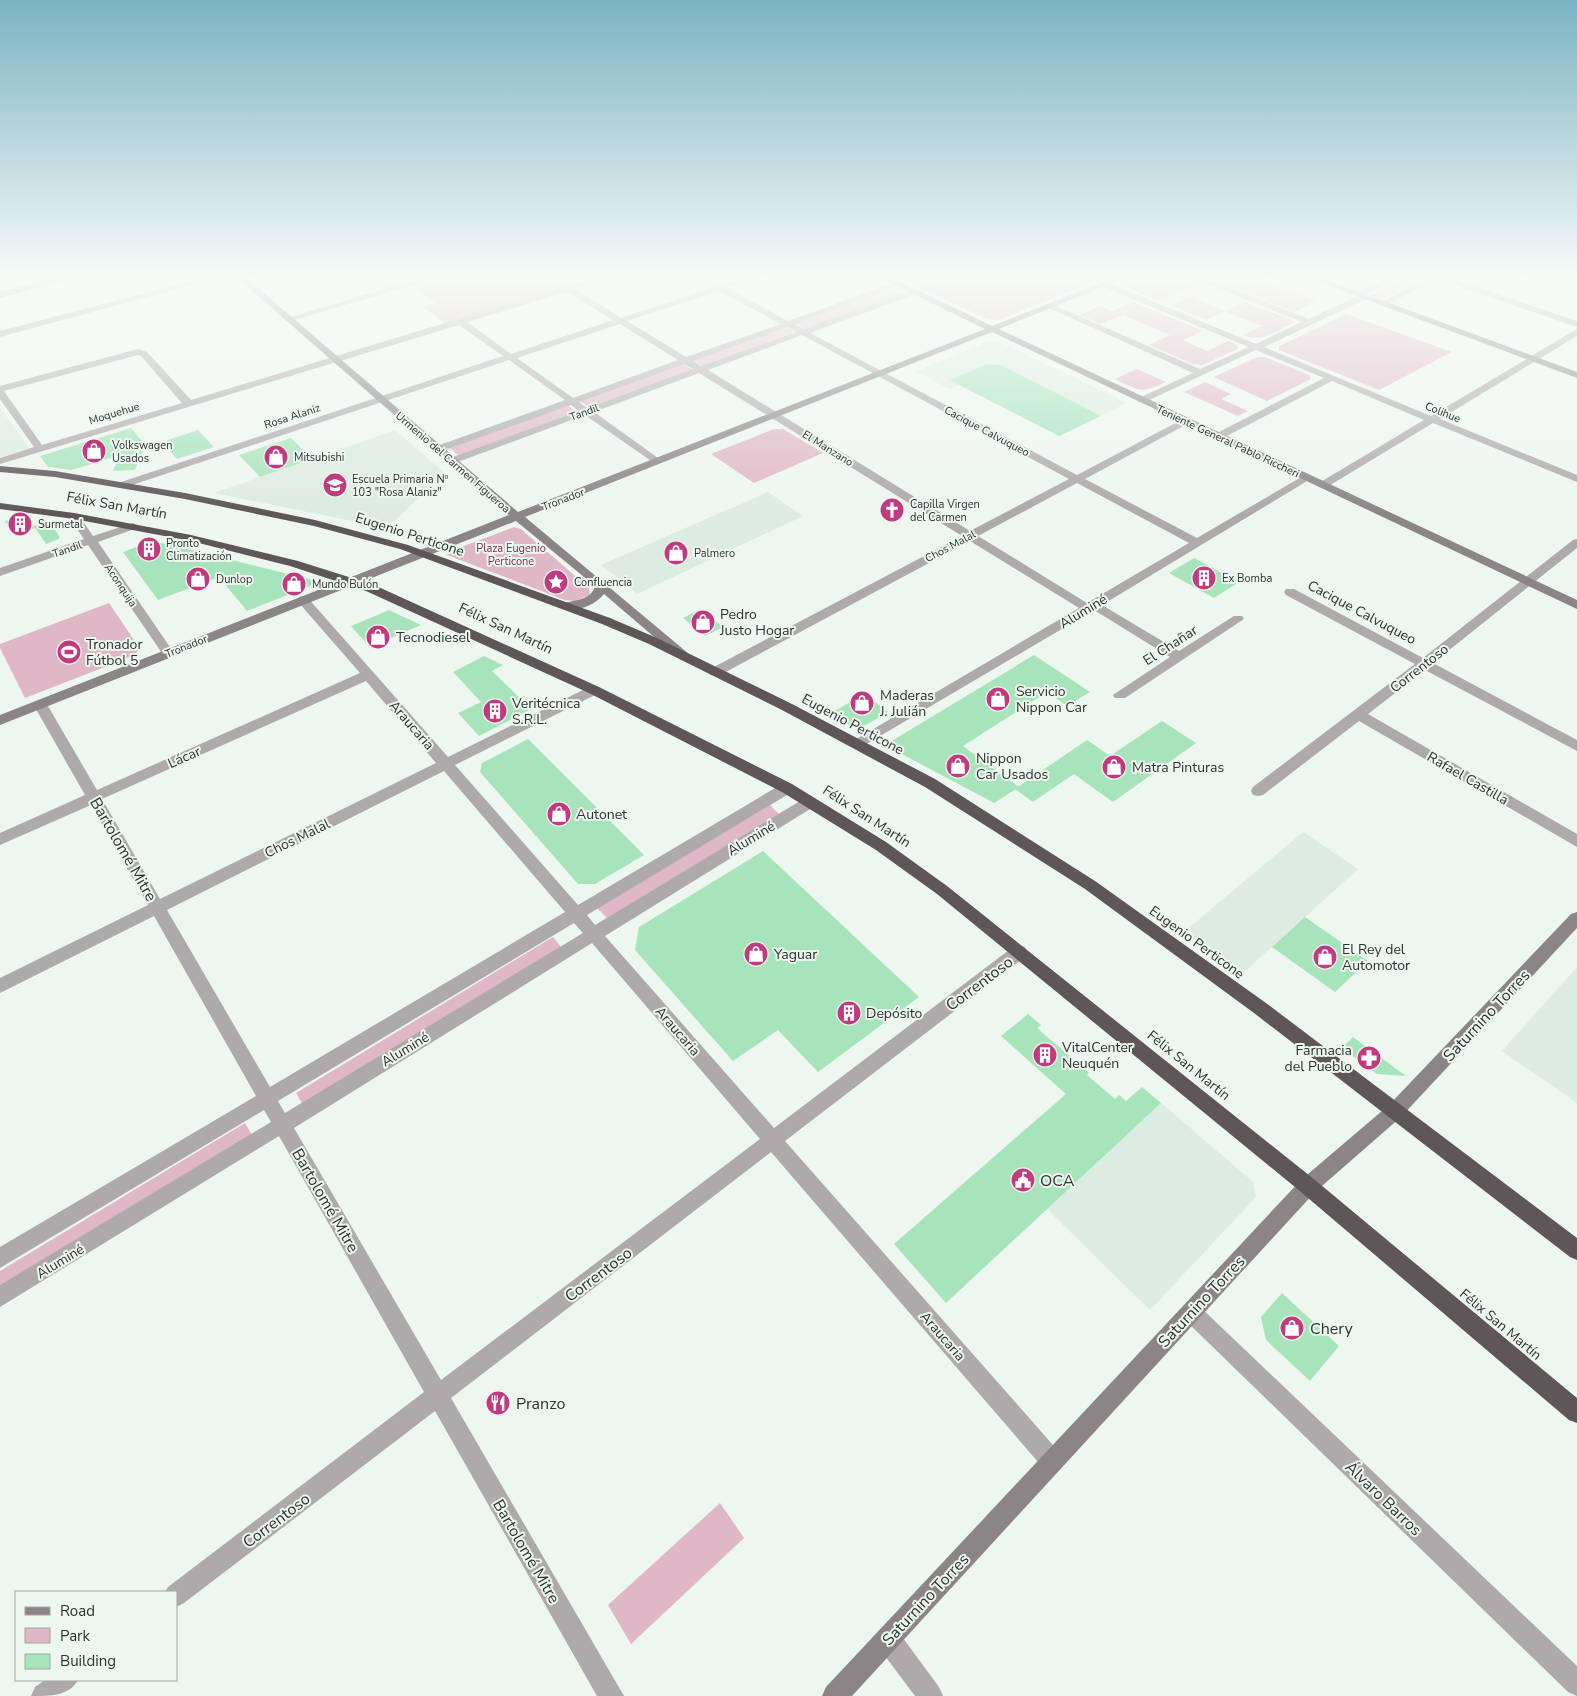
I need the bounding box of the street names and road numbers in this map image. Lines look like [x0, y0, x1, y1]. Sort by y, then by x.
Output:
street label: Moquehue [87, 399, 141, 428]
street label: Colihue [1423, 399, 1463, 426]
street label: Rosa Alaniz [262, 400, 322, 433]
street label: Tandil [567, 400, 602, 425]
street label: Teniente General Pablo Riccheri [1154, 402, 1302, 481]
street label: Cacique Calvuqueo [942, 403, 1032, 460]
street label: Urmenio del Carmen Figueroa [392, 408, 513, 517]
street label: El Manzano [799, 427, 856, 470]
street label: Tronador [540, 485, 587, 514]
street label: Félix San Martín [65, 487, 169, 524]
street label: Eugenio Perticone [353, 508, 467, 561]
street label: Chos Malal [922, 526, 979, 566]
street label: Tandil [50, 537, 85, 561]
street label: Aconquija [101, 561, 141, 610]
street label: Cacique Calvuqueo [1304, 576, 1420, 649]
street label: Aluminé [1056, 590, 1111, 633]
street label: Félix San Martín [456, 598, 556, 659]
street label: El Chañar [1139, 621, 1201, 670]
street label: Tronador [163, 631, 210, 662]
street label: Correntoso [1386, 639, 1453, 697]
street label: Eugenio Perticone [798, 689, 907, 759]
street label: Araucaria [385, 696, 438, 754]
street label: Lácar [165, 742, 204, 773]
street label: Rafael Castilla [1424, 747, 1512, 809]
street label: Félix San Martín [819, 781, 915, 852]
street label: Bartolomé Mitre [84, 793, 162, 906]
street label: Chos Malal [261, 814, 334, 862]
street label: Aluminé [724, 817, 779, 860]
street label: Eugenio Perticone [1145, 901, 1248, 983]
street label: Correntoso [941, 951, 1018, 1016]
street label: Saturnino Torres [1438, 965, 1535, 1066]
street label: Araucaria [651, 1002, 704, 1060]
street label: Félix San Martín [1143, 1026, 1234, 1105]
street label: Aluminé [378, 1028, 433, 1071]
street label: Bartolomé Mitre [286, 1144, 364, 1257]
street label: Aluminé [33, 1240, 88, 1283]
street label: Correntoso [560, 1242, 637, 1307]
street label: Saturnino Torres [1153, 1251, 1250, 1352]
street label: Félix San Martín [1456, 1284, 1546, 1364]
street label: Araucaria [916, 1307, 969, 1365]
street label: Álvaro Barros [1340, 1457, 1426, 1541]
street label: Correntoso [238, 1488, 315, 1553]
street label: Bartolomé Mitre [487, 1495, 565, 1608]
street label: Saturnino Torres [877, 1549, 974, 1650]

